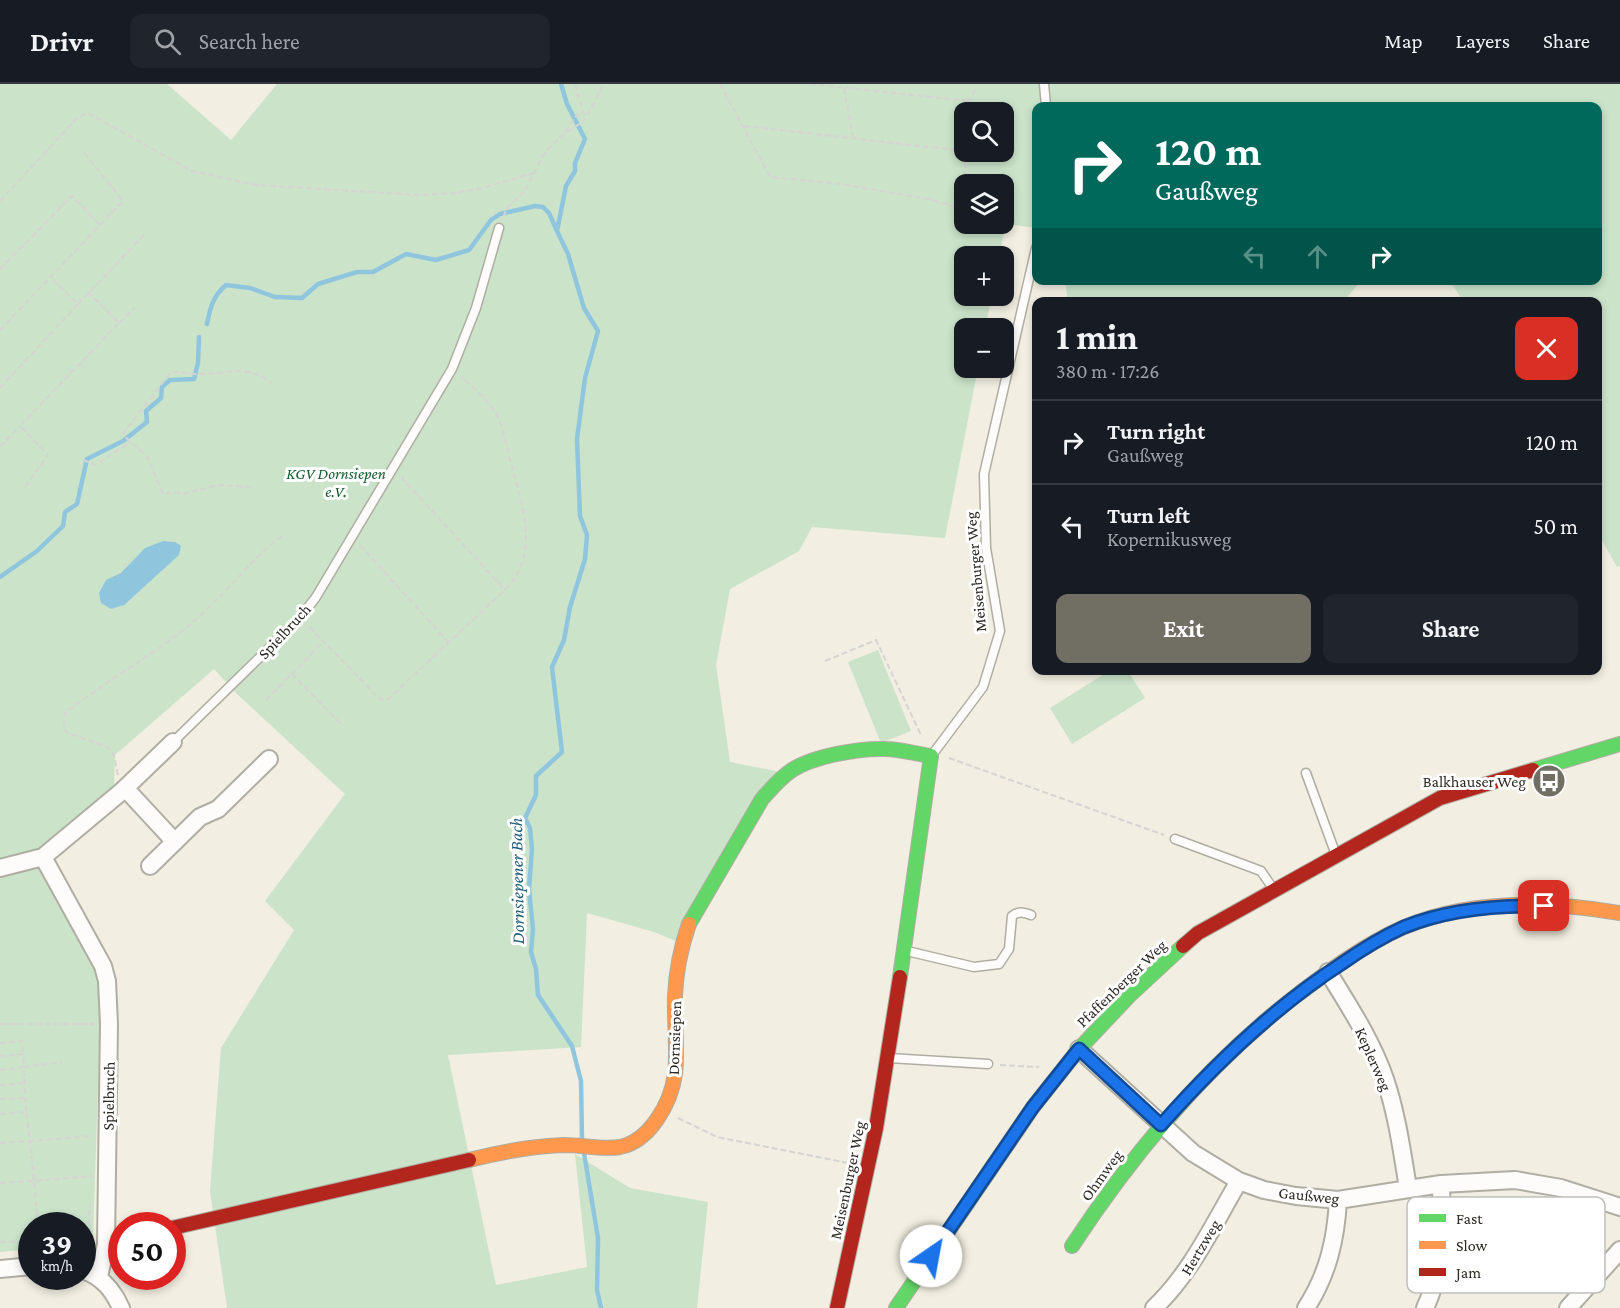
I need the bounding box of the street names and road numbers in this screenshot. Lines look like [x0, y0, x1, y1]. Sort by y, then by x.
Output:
street label: Meisenburger Weg [962, 511, 990, 633]
street label: Spielbruch [255, 600, 315, 663]
street label: Pfaffenberger Weg [1073, 936, 1171, 1031]
street label: Dornsiepen [665, 1000, 685, 1076]
street label: Keplerweg [1351, 1025, 1395, 1094]
street label: Spielbruch [99, 1061, 119, 1131]
street label: Meisenburger Weg [827, 1119, 869, 1241]
street label: Ohmweg [1077, 1146, 1126, 1205]
street label: Gaußweg [1278, 1184, 1340, 1208]
street label: Hertzweg [1177, 1216, 1225, 1279]

